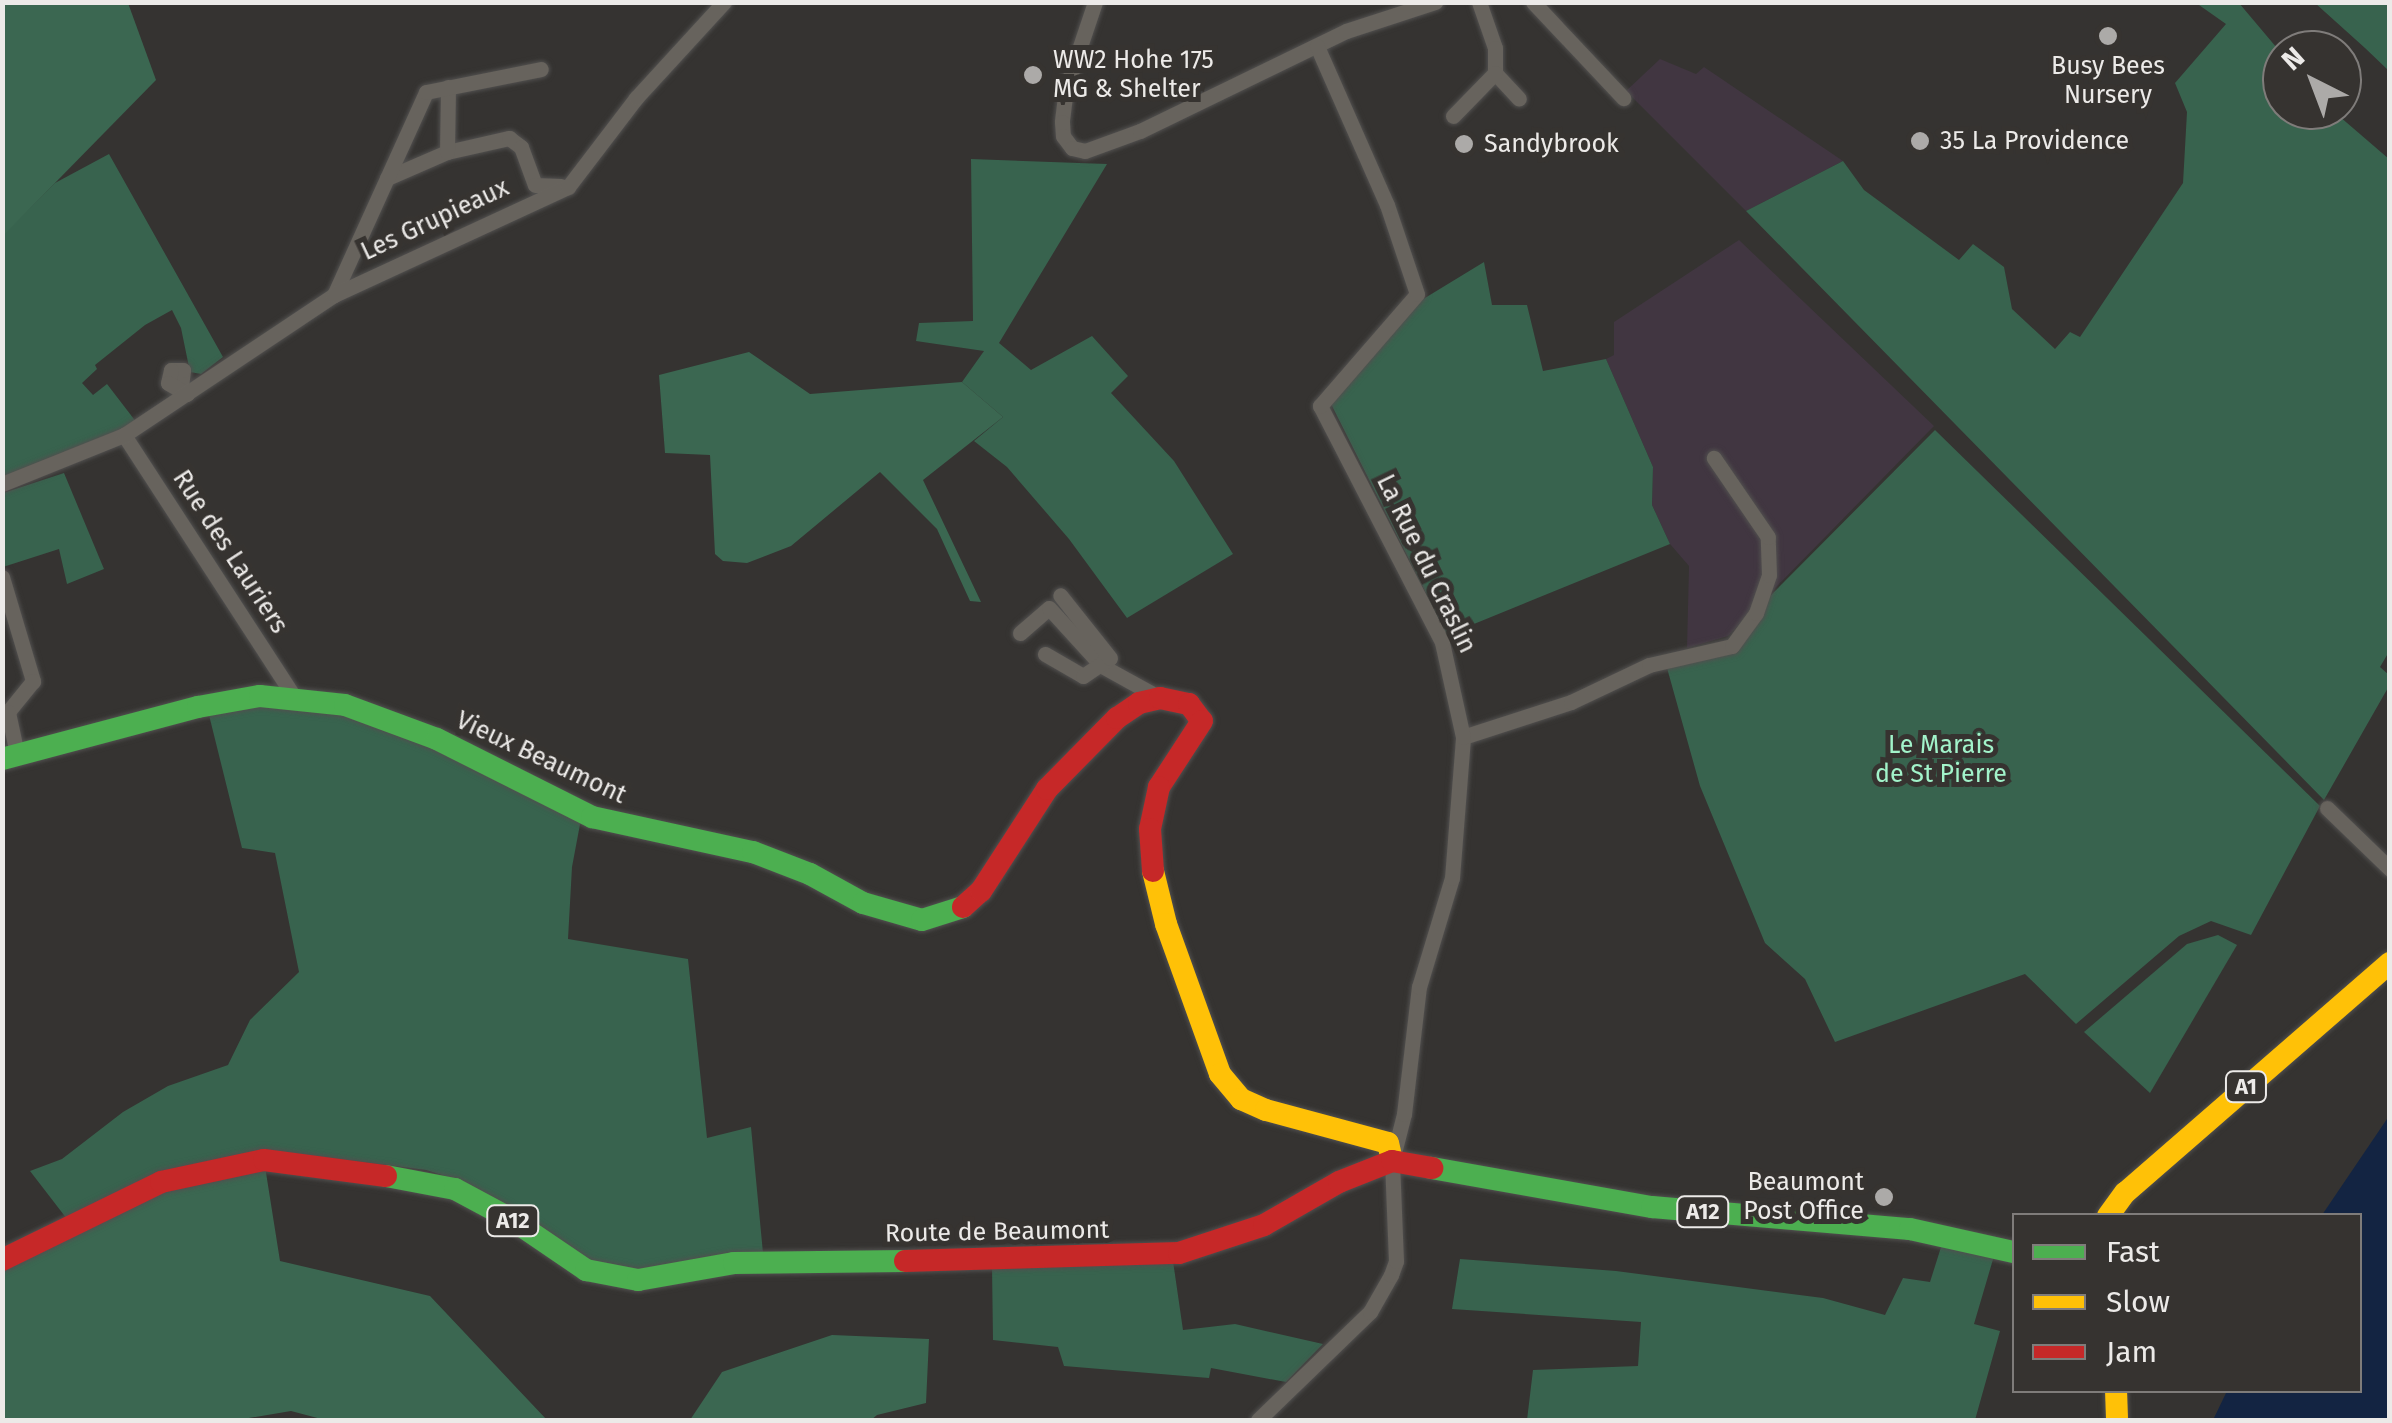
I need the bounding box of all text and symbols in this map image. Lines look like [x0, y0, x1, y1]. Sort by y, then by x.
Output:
marker: Busy Bees Nursery [2097, 25, 2119, 47]
north arrow [2262, 30, 2362, 130]
text: N [2275, 40, 2311, 77]
place label: WW2 Hohe 175 MG & Shelter [1053, 46, 1214, 105]
place label: Busy Bees Nursery [2051, 52, 2165, 111]
marker: WW2 Hohe 175 MG & Shelter [1022, 64, 1044, 86]
place label: 35 La Providence [1940, 126, 2129, 156]
place label: Sandybrook [1484, 129, 1619, 159]
marker: 35 La Providence [1909, 130, 1931, 152]
marker: Sandybrook [1453, 133, 1475, 155]
street label: Les Grupieaux [356, 173, 514, 267]
street label: Rue des Lauriers [166, 465, 294, 639]
street label: La Rue du Craslin [1370, 470, 1482, 658]
street label: Vieux Beaumont [451, 705, 631, 811]
park label: Le Marais de St Pierre [1875, 731, 2007, 790]
road number: A1 [2224, 1070, 2268, 1104]
place label: Beaumont Post Office [1743, 1168, 1864, 1227]
marker: Beaumont Post Office [1873, 1186, 1895, 1208]
road number: A12 [1676, 1195, 1730, 1229]
road number: A12 [486, 1204, 540, 1238]
legend [2012, 1213, 2362, 1393]
street label: Route de Beaumont [885, 1215, 1109, 1249]
text: Fast [2106, 1234, 2160, 1270]
text: Slow [2106, 1284, 2170, 1320]
text: Jam [2106, 1334, 2157, 1370]

